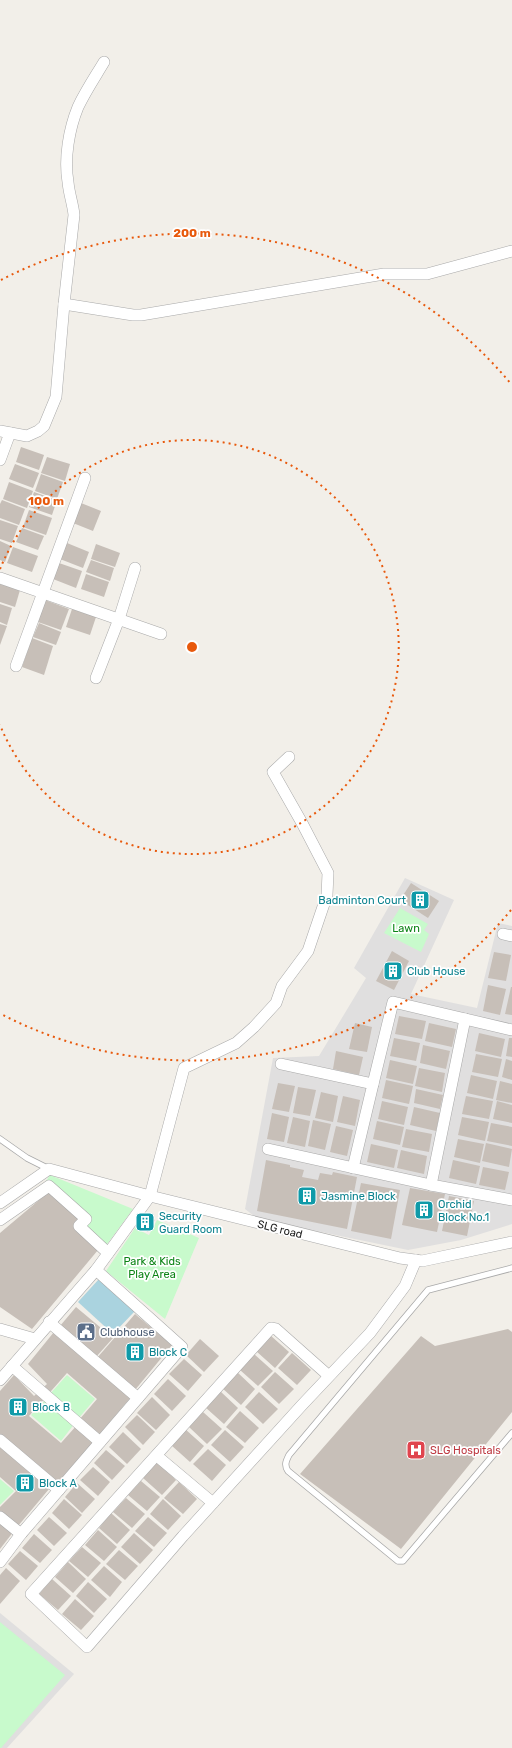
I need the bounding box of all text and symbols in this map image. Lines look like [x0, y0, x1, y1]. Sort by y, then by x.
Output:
text: 200 m [173, 226, 211, 240]
text: 100 m [28, 494, 64, 508]
centre of rings [185, 640, 199, 654]
building icon: Badminton Court [409, 889, 431, 911]
place label: Badminton Court [318, 894, 407, 907]
park label: Lawn [392, 922, 420, 935]
building icon: Club House [382, 960, 404, 982]
place label: Club House [407, 965, 465, 978]
building icon: Jasmine Block [296, 1185, 318, 1207]
place label: Jasmine Block [321, 1190, 396, 1203]
place label: Orchid Block No.1 [438, 1198, 489, 1224]
building icon: Orchid Block No.1 [413, 1199, 435, 1221]
place label: Security Guard Room [159, 1210, 222, 1236]
building icon: Security Guard Room [134, 1211, 156, 1233]
street label: SLG road [256, 1218, 304, 1241]
park label: Park & Kids Play Area [123, 1255, 181, 1281]
public building icon: Clubhouse [75, 1321, 97, 1343]
place label: Clubhouse [100, 1326, 155, 1339]
building icon: Block C [124, 1341, 146, 1363]
place label: Block C [149, 1346, 187, 1359]
building icon: Block B [7, 1396, 29, 1418]
place label: Block B [32, 1401, 70, 1414]
hospital icon: SLG Hospitals [405, 1439, 427, 1461]
place label: SLG Hospitals [430, 1444, 501, 1457]
building icon: Block A [14, 1472, 36, 1494]
place label: Block A [39, 1477, 77, 1490]

